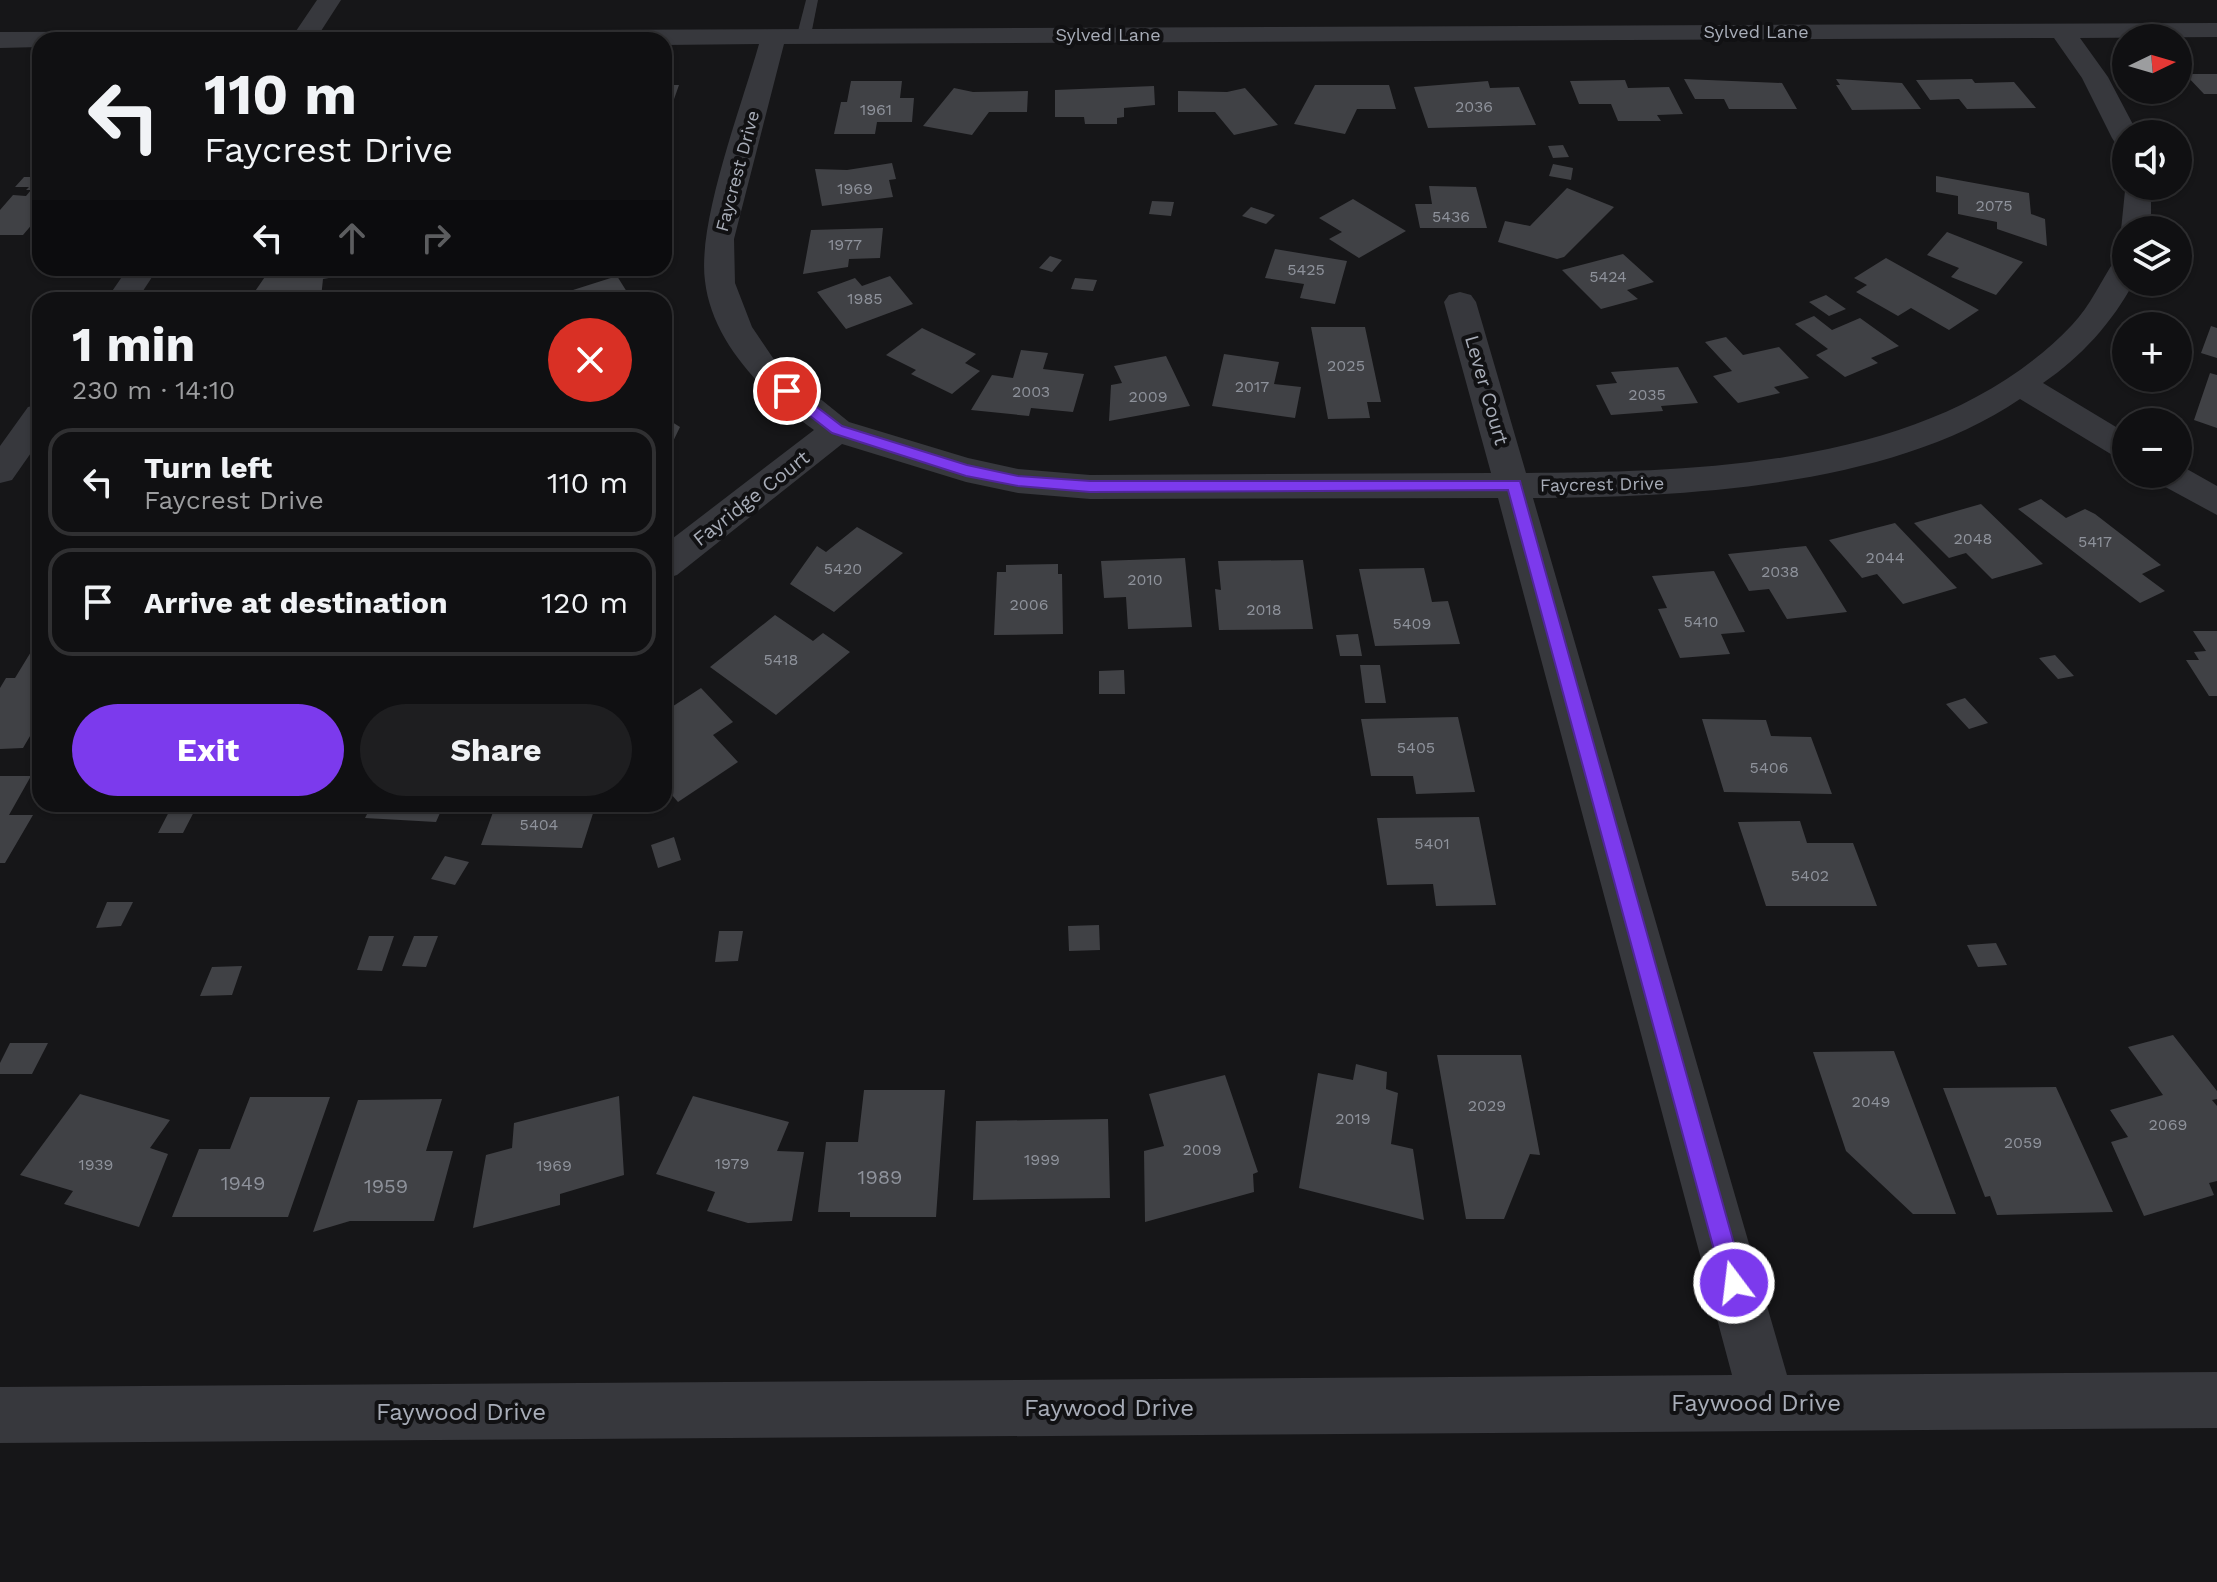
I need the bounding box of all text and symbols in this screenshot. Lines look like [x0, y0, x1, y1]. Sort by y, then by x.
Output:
street label: Sylved Lane [1703, 21, 1809, 42]
street label: Sylved Lane [1055, 24, 1161, 45]
north arrow [2112, 24, 2192, 104]
map controls [2112, 24, 2192, 488]
text: 110 m [204, 62, 357, 128]
icon: left [72, 64, 176, 168]
house number: 2036 [1455, 97, 1493, 116]
house number: 1961 [860, 100, 892, 119]
street label: Faycrest Drive [711, 108, 763, 234]
button: sound [2112, 120, 2192, 200]
text: Faycrest Drive [204, 129, 453, 171]
house number: 1969 [837, 179, 873, 198]
house number: 2075 [1975, 196, 2013, 215]
house number: 5436 [1432, 207, 1470, 226]
icon: left [246, 216, 290, 260]
icon: ahead [330, 216, 374, 260]
icon: right [414, 216, 458, 260]
button: layers [2112, 216, 2192, 296]
house number: 1977 [828, 235, 862, 254]
house number: 5425 [1287, 260, 1325, 279]
house number: 5424 [1589, 267, 1627, 286]
house number: 1985 [847, 289, 883, 308]
button: + [2112, 312, 2192, 392]
text: 1 min [72, 316, 195, 373]
button: close [548, 318, 632, 402]
street label: Lever Court [1460, 332, 1514, 448]
house number: 2025 [1327, 356, 1365, 375]
pin [753, 357, 821, 425]
icon: arrive [765, 369, 809, 413]
text: 230 m · 14:10 [72, 375, 235, 405]
house number: 2017 [1235, 377, 1269, 396]
house number: 2003 [1012, 382, 1050, 401]
house number: 2035 [1628, 385, 1666, 404]
house number: 2009 [1128, 387, 1168, 406]
button: − [2112, 408, 2192, 488]
street label: Fayridge Court [688, 445, 815, 551]
text: Turn left [144, 450, 272, 485]
icon: left [76, 460, 120, 504]
text: 110 m [547, 465, 628, 500]
street label: Faycrest Drive [1540, 472, 1664, 496]
text: Faycrest Drive [144, 485, 324, 515]
house number: 2048 [1954, 529, 1992, 548]
house number: 5417 [2078, 532, 2112, 551]
house number: 2044 [1866, 548, 1905, 567]
house number: 5420 [824, 559, 862, 578]
house number: 2038 [1761, 562, 1799, 581]
house number: 2010 [1127, 570, 1163, 589]
icon: arrive [76, 580, 120, 624]
text: Arrive at destination [144, 585, 448, 620]
text: 120 m [541, 585, 628, 620]
house number: 2006 [1010, 595, 1048, 614]
house number: 2018 [1246, 600, 1282, 619]
house number: 5410 [1683, 612, 1719, 631]
house number: 5409 [1393, 614, 1431, 633]
house number: 5418 [764, 650, 798, 669]
button: Exit [72, 704, 344, 796]
button: Share [360, 704, 632, 796]
house number: 5405 [1397, 738, 1435, 757]
house number: 5406 [1750, 758, 1788, 777]
house number: 5404 [520, 815, 559, 834]
house number: 5401 [1414, 834, 1450, 853]
house number: 5402 [1791, 866, 1829, 885]
house number: 2049 [1852, 1092, 1890, 1111]
house number: 2029 [1468, 1096, 1506, 1115]
house number: 2019 [1335, 1109, 1371, 1128]
house number: 2069 [2149, 1115, 2187, 1134]
house number: 2059 [2004, 1133, 2042, 1152]
house number: 2009 [1182, 1140, 1222, 1159]
house number: 1999 [1024, 1150, 1060, 1169]
house number: 1979 [715, 1154, 749, 1173]
house number: 1939 [79, 1155, 114, 1174]
house number: 1969 [536, 1156, 572, 1175]
house number: 1989 [858, 1165, 902, 1189]
house number: 1949 [221, 1171, 265, 1195]
house number: 1959 [364, 1174, 408, 1198]
position arrow [1692, 1241, 1776, 1325]
street label: Faywood Drive [1671, 1389, 1841, 1417]
street label: Faywood Drive [1024, 1394, 1194, 1422]
street label: Faywood Drive [376, 1398, 546, 1426]

